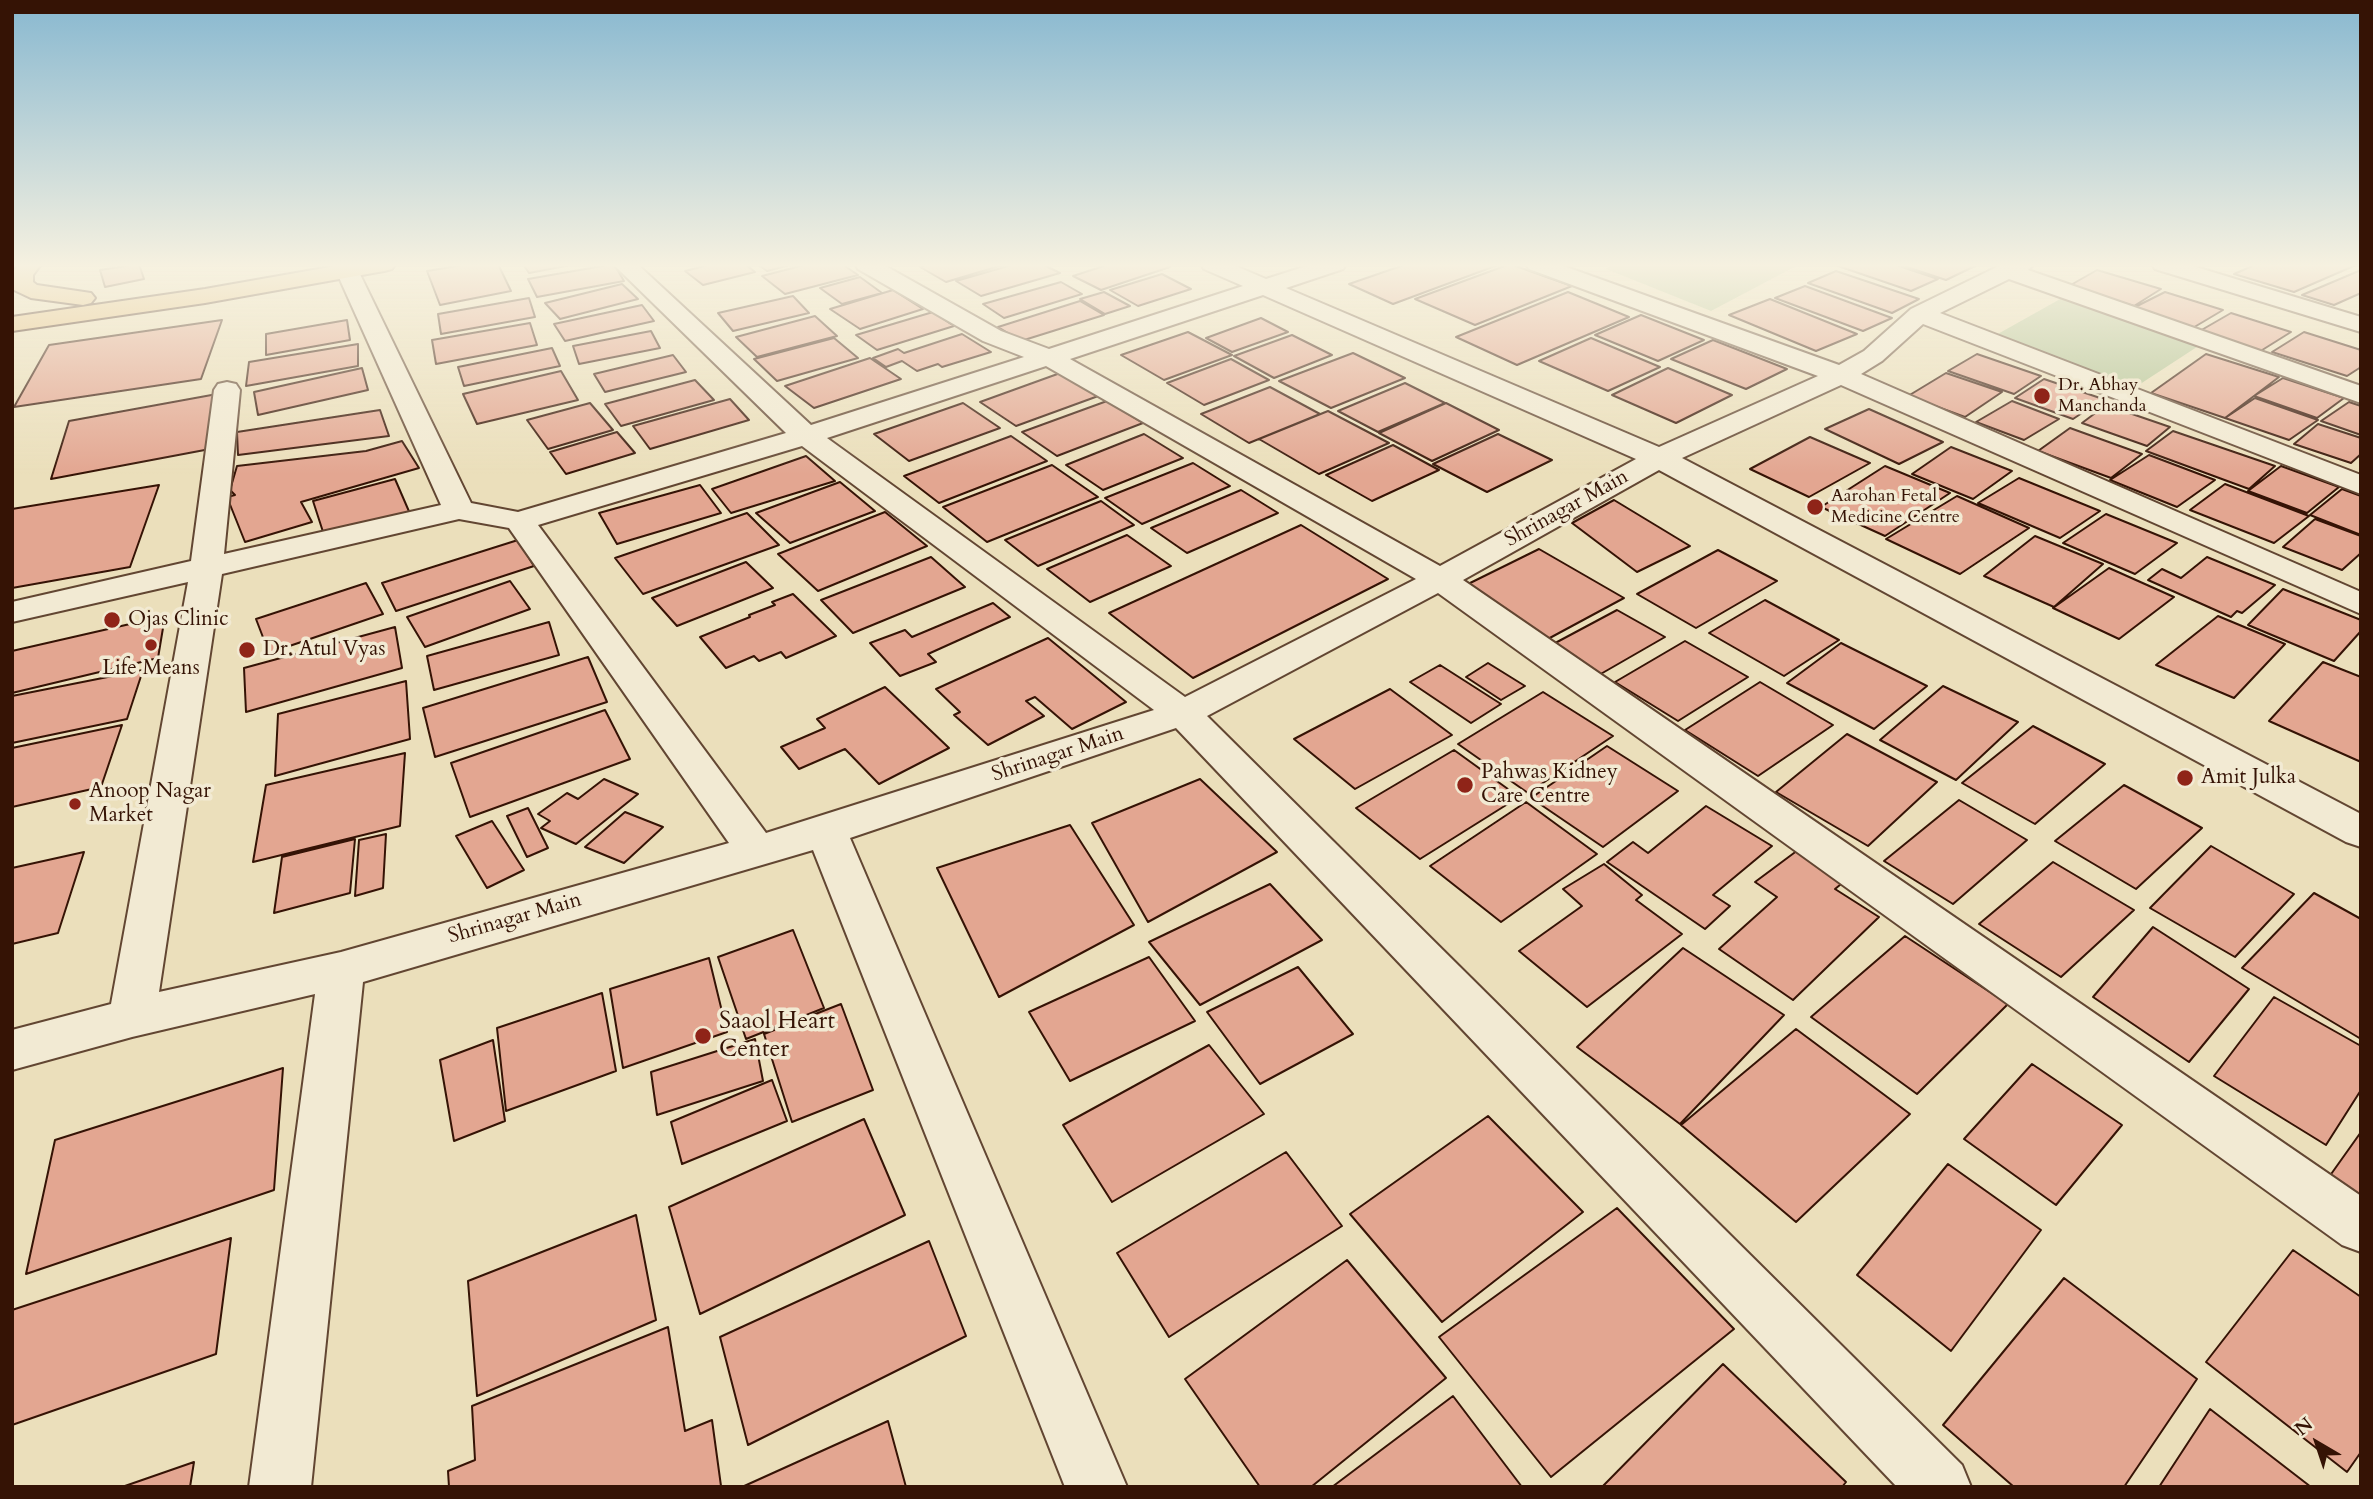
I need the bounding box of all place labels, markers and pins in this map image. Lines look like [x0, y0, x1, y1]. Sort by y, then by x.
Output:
place label: Dr. Abhay Manchanda [2058, 375, 2146, 418]
marker: Dr. Abhay Manchanda [2032, 386, 2052, 406]
place label: Aarohan Fetal Medicine Centre [1831, 486, 1960, 528]
marker: Aarohan Fetal Medicine Centre [1805, 497, 1825, 517]
place label: Ojas Clinic [128, 607, 229, 633]
marker: Ojas Clinic [102, 610, 122, 630]
marker: Life Means [143, 637, 159, 653]
place label: Dr. Atul Vyas [263, 637, 385, 663]
marker: Dr. Atul Vyas [237, 640, 257, 660]
place label: Life Means [102, 656, 200, 682]
place label: Pahwas Kidney Care Centre [1481, 760, 1618, 810]
place label: Amit Julka [2201, 765, 2296, 791]
marker: Amit Julka [2175, 768, 2195, 788]
marker: Pahwas Kidney Care Centre [1455, 775, 1475, 795]
place label: Anoop Nagar Market [89, 779, 211, 829]
marker: Anoop Nagar Market [67, 796, 83, 812]
place label: Saaol Heart Center [719, 1008, 835, 1064]
marker: Saaol Heart Center [693, 1026, 713, 1046]

